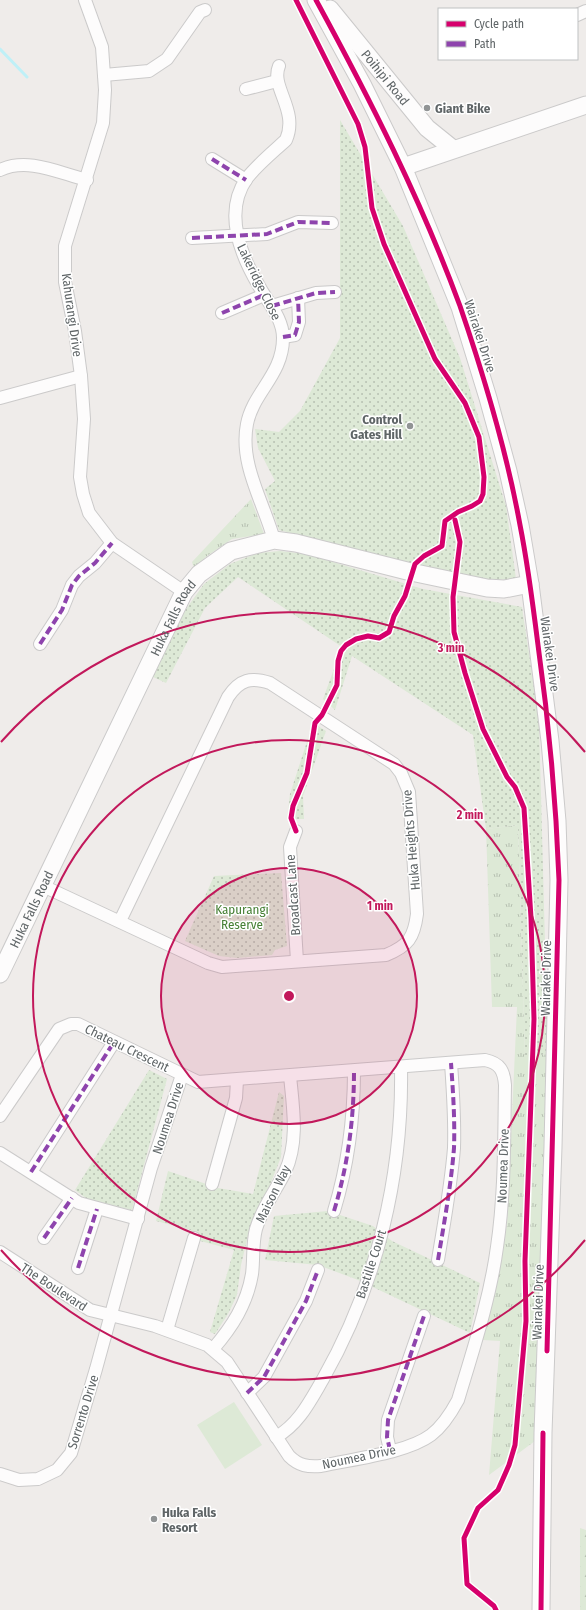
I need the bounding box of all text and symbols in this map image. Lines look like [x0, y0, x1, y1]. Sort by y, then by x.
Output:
legend [438, 8, 578, 60]
text: Cycle path [474, 17, 524, 31]
text: Path [474, 37, 496, 51]
street label: Poihipi Road [359, 47, 413, 108]
place label: Giant Bike [435, 101, 491, 116]
marker: Giant Bike [422, 103, 432, 113]
street label: Lakeridge Close [234, 241, 284, 323]
street label: Kahurangi Drive [59, 272, 85, 358]
street label: Wairakei Drive [461, 298, 499, 374]
place label: Control Gates Hill [350, 412, 402, 442]
marker: Control Gates Hill [405, 421, 415, 431]
street label: Huka Falls Road [147, 577, 199, 658]
street label: Wairakei Drive [537, 615, 563, 693]
text: 3 min [437, 641, 464, 655]
street label: Huka Heights Drive [399, 789, 423, 891]
text: 2 min [456, 808, 483, 822]
street label: Broadcast Lane [283, 854, 303, 936]
street label: Huka Falls Road [6, 868, 56, 950]
text: 1 min [367, 899, 393, 913]
park label: Kapurangi Reserve [215, 902, 269, 932]
street label: Wairakei Drive [538, 940, 554, 1016]
centre of rings [282, 989, 296, 1003]
street label: Chateau Crescent [83, 1021, 172, 1075]
street label: Noumea Drive [149, 1080, 187, 1156]
street label: Noumea Drive [494, 1128, 512, 1204]
street label: Maison Way [253, 1162, 294, 1225]
street label: Bastille Court [353, 1227, 389, 1300]
street label: The Boulevard [18, 1260, 90, 1314]
street label: Wairakei Drive [529, 1264, 547, 1340]
street label: Sorrento Drive [65, 1373, 101, 1451]
street label: Noumea Drive [321, 1442, 397, 1472]
place label: Huka Falls Resort [162, 1505, 217, 1535]
marker: Huka Falls Resort [149, 1514, 159, 1524]

